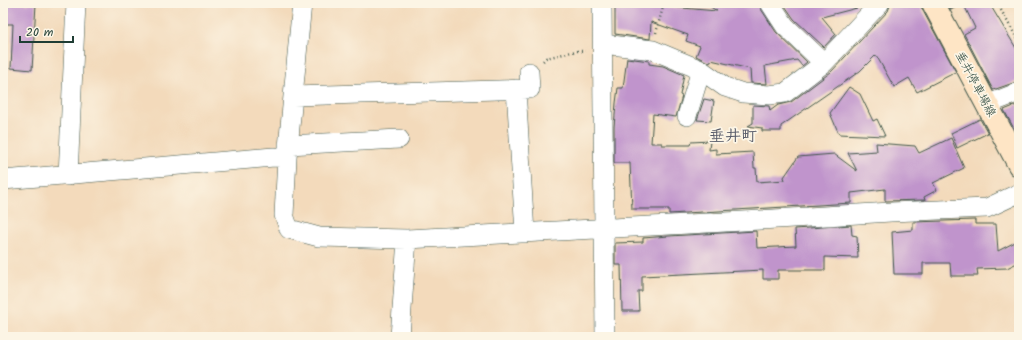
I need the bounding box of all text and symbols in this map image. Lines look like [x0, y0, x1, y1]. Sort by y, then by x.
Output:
scale bar [20, 18, 73, 44]
text: 20 m [26, 23, 54, 42]
street label: 垂井停車場線 [950, 48, 1001, 120]
district label: 垂井町 [709, 124, 757, 149]

